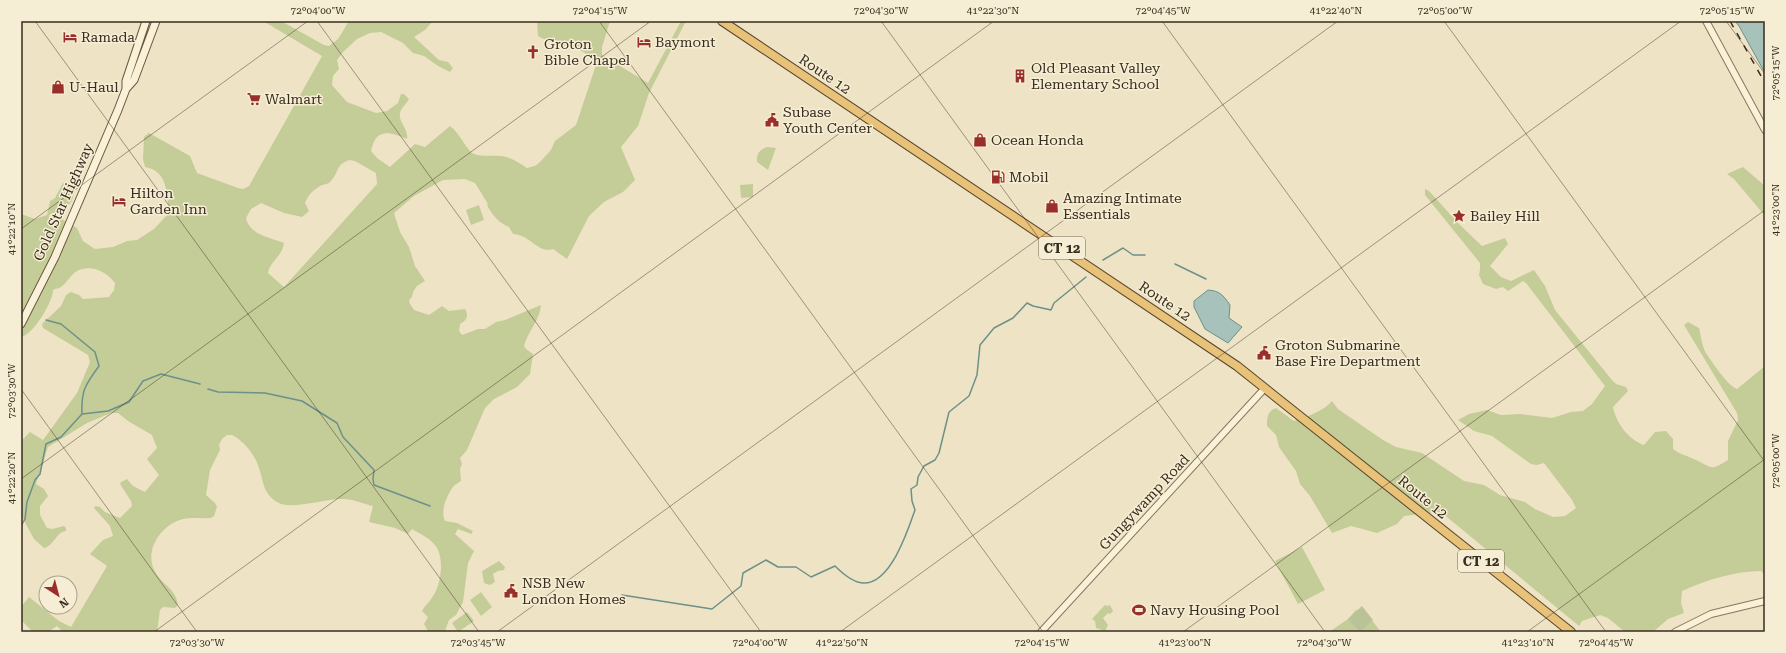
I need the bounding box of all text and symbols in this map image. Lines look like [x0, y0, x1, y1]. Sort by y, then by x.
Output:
text: 72°04'00"W [291, 5, 346, 16]
text: 72°04'15"W [573, 5, 628, 16]
text: 72°04'30"W [854, 5, 909, 16]
text: 41°22'30"N [967, 5, 1019, 16]
text: 72°04'45"W [1136, 5, 1191, 16]
text: 41°22'40"N [1310, 5, 1362, 16]
text: 72°05'00"W [1418, 5, 1473, 16]
text: 72°05'15"W [1700, 5, 1755, 16]
hotel icon: Ramada [62, 29, 78, 45]
place label: Ramada [81, 29, 135, 45]
hotel icon: Baymont [636, 34, 652, 50]
place label: Baymont [655, 34, 715, 50]
place label: Groton Bible Chapel [544, 36, 631, 68]
church icon: Groton Bible Chapel [525, 44, 541, 60]
text: 72°05'15"W [1770, 45, 1781, 100]
street label: Route 12 [796, 51, 854, 97]
place label: Old Pleasant Valley Elementary School [1031, 60, 1161, 92]
building icon: Old Pleasant Valley Elementary School [1012, 68, 1028, 84]
shop icon: U-Haul [50, 79, 66, 95]
place label: U-Haul [69, 79, 119, 95]
supermarket icon: Walmart [246, 91, 262, 107]
place label: Walmart [265, 91, 322, 107]
place label: Subase Youth Center [783, 104, 872, 136]
public building icon: Subase Youth Center [764, 112, 780, 128]
shop icon: Ocean Honda [972, 132, 988, 148]
place label: Ocean Honda [991, 132, 1084, 148]
street label: Gold Star Highway [30, 140, 96, 263]
fuel station icon: Mobil [990, 169, 1006, 185]
place label: Mobil [1009, 169, 1049, 185]
text: 41°23'00"N [1770, 184, 1781, 236]
place label: Hilton Garden Inn [130, 185, 207, 217]
place label: Amazing Intimate Essentials [1063, 190, 1182, 222]
hotel icon: Hilton Garden Inn [111, 193, 127, 209]
shop icon: Amazing Intimate Essentials [1044, 198, 1060, 214]
text: 41°22'10"N [6, 203, 17, 255]
place icon: Bailey Hill [1451, 208, 1467, 224]
place label: Bailey Hill [1470, 208, 1540, 224]
road number: CT 12 [1039, 237, 1085, 259]
street label: Route 12 [1136, 278, 1194, 324]
place label: Groton Submarine Base Fire Department [1275, 337, 1420, 369]
public building icon: Groton Submarine Base Fire Department [1256, 345, 1272, 361]
text: 72°03'30"W [6, 363, 17, 418]
text: 72°05'00"W [1770, 433, 1781, 488]
street label: Gungywamp Road [1096, 451, 1192, 553]
text: 41°22'20"N [6, 452, 17, 504]
street label: Route 12 [1395, 472, 1451, 522]
road number: CT 12 [1458, 550, 1504, 572]
north arrow [38, 575, 78, 615]
place label: NSB New London Homes [522, 575, 626, 607]
public building icon: NSB New London Homes [503, 583, 519, 599]
text: N [56, 595, 71, 611]
sports icon: Navy Housing Pool [1131, 602, 1147, 618]
place label: Navy Housing Pool [1150, 602, 1280, 618]
text: 72°03'30"W [170, 637, 225, 648]
text: 72°03'45"W [451, 637, 506, 648]
text: 72°04'00"W [733, 637, 788, 648]
text: 41°22'50"N [816, 637, 868, 648]
text: 72°04'15"W [1015, 637, 1070, 648]
text: 41°23'00"N [1159, 637, 1211, 648]
text: 72°04'30"W [1297, 637, 1352, 648]
text: 41°23'10"N [1502, 637, 1554, 648]
text: 72°04'45"W [1579, 637, 1634, 648]

